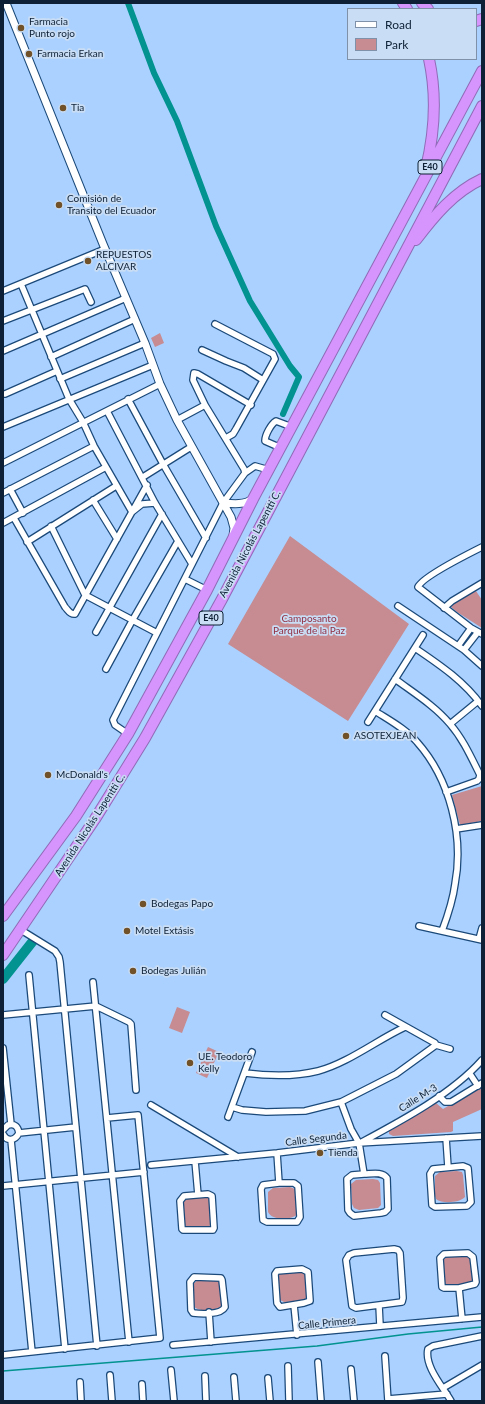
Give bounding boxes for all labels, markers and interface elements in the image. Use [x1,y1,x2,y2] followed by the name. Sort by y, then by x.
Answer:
[347,8,477,60] legend
[29,16,75,40] place label: Farmacia Punto rojo
[385,17,412,32] text: Road
[16,23,26,33] marker: Farmacia Punto rojo
[385,37,408,52] text: Park
[37,48,103,60] place label: Farmacia Erkan
[24,49,34,59] marker: Farmacia Erkan
[71,102,84,114] place label: Tia
[58,103,68,113] marker: Tia
[418,160,442,174] road number: E40
[67,193,156,216] place label: Comisión de Transito del Ecuador
[54,200,64,210] marker: Comisión de Transito del Ecuador
[96,249,152,272] place label: REPUESTOS ALCIVAR
[83,256,93,266] marker: REPUESTOS ALCIVAR
[217,488,283,600] street label: Avenida Nicolás Lapentti C.
[199,611,223,625] road number: E40
[273,613,345,636] park label: Camposanto Parque de la Paz
[354,730,416,742] place label: ASOTEXJEAN
[341,731,351,741] marker: ASOTEXJEAN
[56,769,108,781] place label: McDonald's
[43,770,53,780] marker: McDonald's
[52,772,128,878] street label: Avenida Nicolás Lapentti C.
[151,898,213,910] place label: Bodegas Papo
[138,899,148,909] marker: Bodegas Papo
[135,925,194,937] place label: Motel Extásis
[122,926,132,936] marker: Motel Extásis
[141,965,206,977] place label: Bodegas Julián
[128,966,138,976] marker: Bodegas Julián
[198,1051,252,1074] place label: UE. Teodoro Kelly
[185,1058,195,1068] marker: UE. Teodoro Kelly
[397,1082,439,1114] street label: Calle M-3
[285,1129,347,1149] street label: Calle Segunda
[328,1147,358,1159] place label: Tienda
[315,1148,325,1158] marker: Tienda
[297,1314,357,1332] street label: Calle Primera

